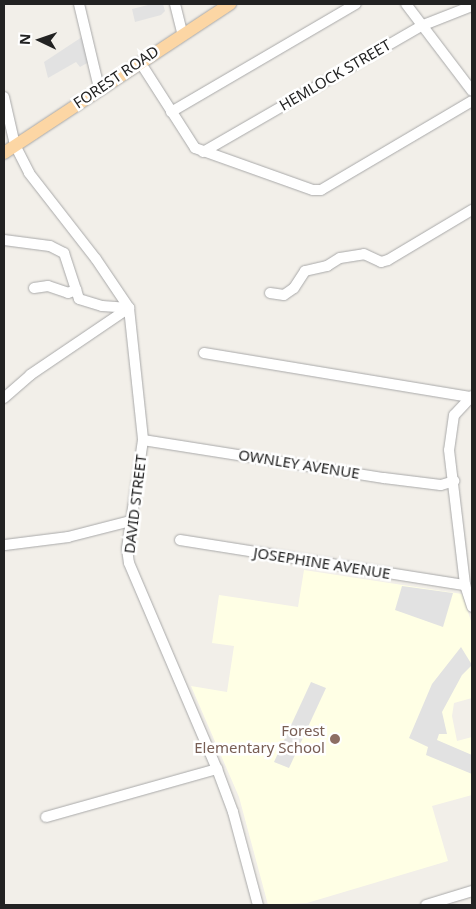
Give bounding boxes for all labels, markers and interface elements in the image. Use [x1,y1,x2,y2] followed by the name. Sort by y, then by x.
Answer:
[15,15,65,65] north arrow
[15,33,34,45] text: N
[276,36,394,114] street label: HEMLOCK STREET
[70,42,162,112] street label: FOREST ROAD
[237,446,361,482] street label: OWNLEY AVENUE
[120,454,150,554] street label: DAVID STREET
[252,543,392,583] street label: JOSEPHINE AVENUE
[194,721,325,756] place label: Forest Elementary School
[329,733,341,745] marker: Forest Elementary School

